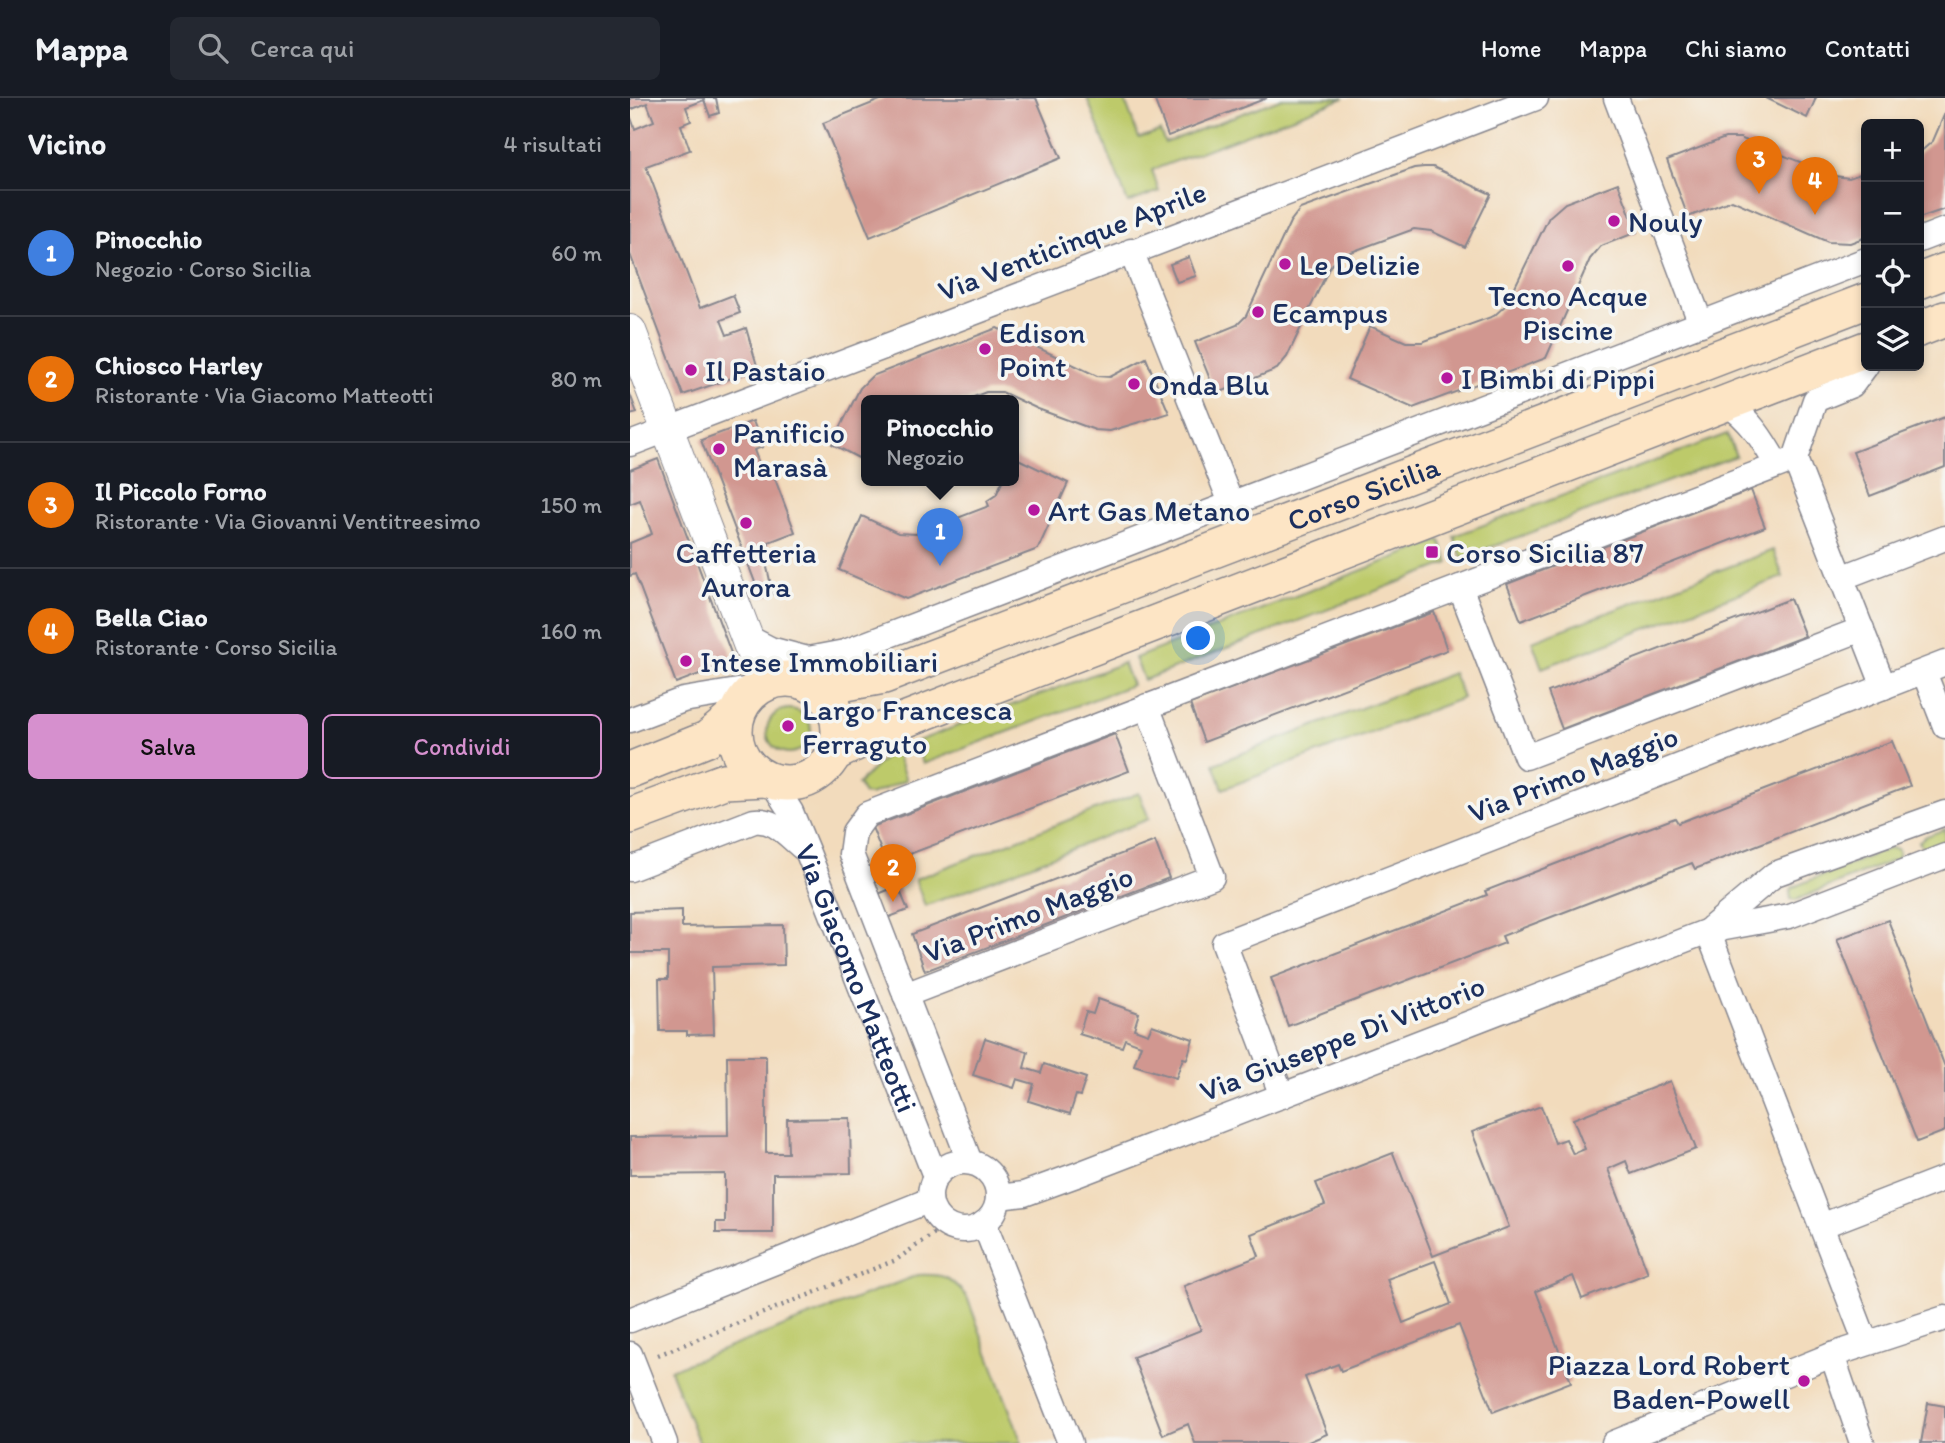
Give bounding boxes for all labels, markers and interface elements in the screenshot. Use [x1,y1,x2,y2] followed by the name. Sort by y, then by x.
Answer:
[170,17,660,80] search box
[35,29,128,68] text: Mappa
[194,29,232,67] icon: search
[250,32,354,64] text: Cerca qui
[1481,34,1541,63] text: Home
[1579,34,1647,63] text: Mappa
[1685,34,1787,63] text: Chi siamo
[1825,34,1910,63] text: Contatti
[1861,119,1924,371] map controls
[1861,119,1924,182] button: +
[28,125,106,162] text: Vicino
[504,130,602,158] text: 4 risultati
[1736,136,1782,194] pin: 3
[1792,157,1838,215] pin: 4
[933,173,1211,309] street label: Via Venticinque Aprile
[1861,182,1924,245] button: −
[1628,203,1703,240] place label: Nouly
[1606,213,1622,229] marker: Nouly
[95,223,202,255] text: Pinocchio
[46,239,56,267] text: 1
[551,239,602,267] text: 60 m
[1861,245,1924,308] button: locate
[1299,246,1420,283] place label: Le Delizie
[95,255,312,283] text: Negozio · Corso Sicilia
[1277,256,1293,272] marker: Le Delizie
[1560,258,1576,274] marker: Tecno Acque Piscine
[1488,277,1648,348] place label: Tecno Acque Piscine
[1272,294,1388,331] place label: Ecampus
[1250,304,1266,320] marker: Ecampus
[1861,308,1924,371] button: layers
[999,314,1085,385] place label: Edison Point
[977,341,993,357] marker: Edison Point
[95,349,262,381] text: Chiosco Harley
[705,352,826,389] place label: Il Pastaio
[1461,360,1655,397] place label: I Bimbi di Pippi
[683,362,699,378] marker: Il Pastaio
[45,365,57,393] text: 2
[551,365,602,393] text: 80 m
[1148,366,1269,403] place label: Onda Blu
[1439,370,1455,386] marker: I Bimbi di Pippi
[1126,376,1142,392] marker: Onda Blu
[95,381,434,409] text: Ristorante · Via Giacomo Matteotti
[861,395,1019,486] popup
[886,411,994,443] text: Pinocchio
[733,414,845,485] place label: Panificio Marasà
[711,441,727,457] marker: Panificio Marasà
[886,443,964,471] text: Negozio
[1282,447,1445,539] street label: Corso Sicilia
[95,475,267,507] text: Il Piccolo Forno
[45,491,57,519] text: 3
[541,491,602,519] text: 150 m
[1048,492,1250,529] place label: Art Gas Metano
[1026,502,1042,518] marker: Art Gas Metano
[95,507,481,535] text: Ristorante · Via Giovanni Ventitreesimo
[917,508,963,566] pin: 1
[738,515,754,531] marker: Caffetteria Aurora
[675,534,817,605] place label: Caffetteria Aurora
[1446,534,1644,571] place label: Corso Sicilia 87
[1424,544,1440,560] marker: Corso Sicilia 87
[95,601,208,633] text: Bella Ciao
[44,617,58,645] text: 4
[540,617,602,645] text: 160 m
[1181,621,1215,655] your location
[95,633,337,661] text: Ristorante · Corso Sicilia
[700,643,938,680] place label: Intese Immobiliari
[678,653,694,669] marker: Intese Immobiliari
[802,691,1012,762] place label: Largo Francesca Ferraguto
[28,714,308,779] button: Salva
[322,714,602,779] button: Condividi
[1463,717,1683,831] street label: Via Primo Maggio
[780,718,796,734] marker: Largo Francesca Ferraguto
[788,838,927,1117] street label: Via Giacomo Matteotti
[870,844,916,902] pin: 2
[918,857,1138,971] street label: Via Primo Maggio
[1194,967,1490,1109] street label: Via Giuseppe Di Vittorio
[1548,1346,1791,1417] place label: Piazza Lord Robert Baden-Powell
[1796,1373,1812,1389] marker: Piazza Lord Robert Baden-Powell

